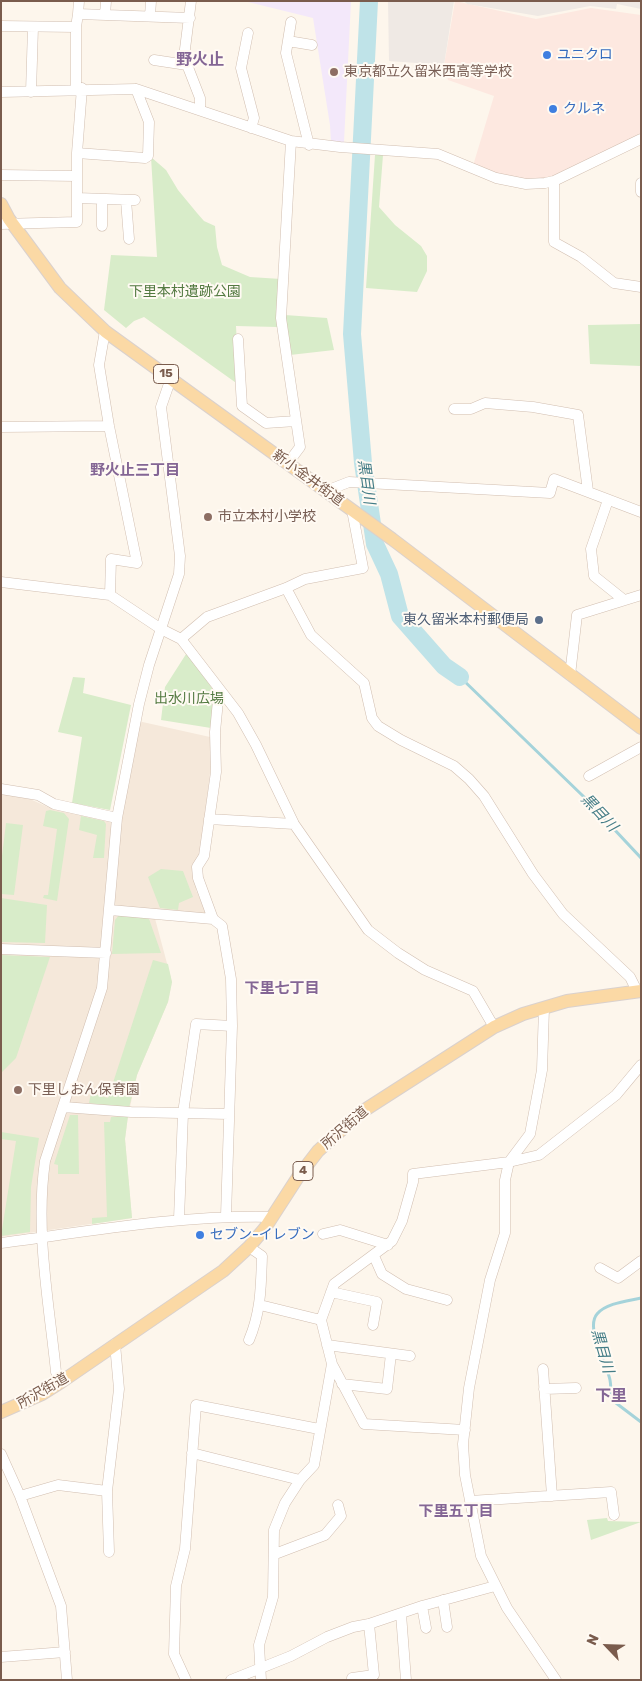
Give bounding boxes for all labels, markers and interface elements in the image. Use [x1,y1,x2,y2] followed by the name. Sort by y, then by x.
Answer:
[557,47,613,63] place label: ユニクロ
[541,49,553,61] marker: ユニクロ
[176,50,224,70] district label: 野火止
[344,64,512,80] place label: 東京都立久留米西高等学校
[328,66,340,78] marker: 東京都立久留米西高等学校
[563,101,605,117] place label: クルネ
[547,103,559,115] marker: クルネ
[129,284,241,300] park label: 下里本村遺跡公園
[154,364,178,384] road number: 15
[269,447,347,509] street label: 新小金井街道
[354,458,378,506] water label: 黒目川
[90,462,180,480] district label: 野火止三丁目
[218,509,316,525] place label: 市立本村小学校
[202,511,214,523] marker: 市立本村小学校
[403,612,529,628] place label: 東久留米本村郵便局
[533,614,545,626] marker: 東久留米本村郵便局
[154,691,224,707] park label: 出水川広場
[577,790,621,836] water label: 黒目川
[245,980,319,998] district label: 下里七丁目
[28,1082,140,1098] place label: 下里しおん保育園
[12,1084,24,1096] marker: 下里しおん保育園
[318,1103,372,1153] street label: 所沢街道
[293,1162,313,1180] road number: 4
[210,1227,315,1243] place label: セブン-イレブン
[194,1229,206,1241] marker: セブン-イレブン
[587,1327,617,1375] water label: 黒目川
[15,1370,71,1412] street label: 所沢街道
[595,1386,627,1406] district label: 下里
[419,1503,493,1521] district label: 下里五丁目
[582,1621,632,1671] north arrow
[583,1632,603,1648] text: N

